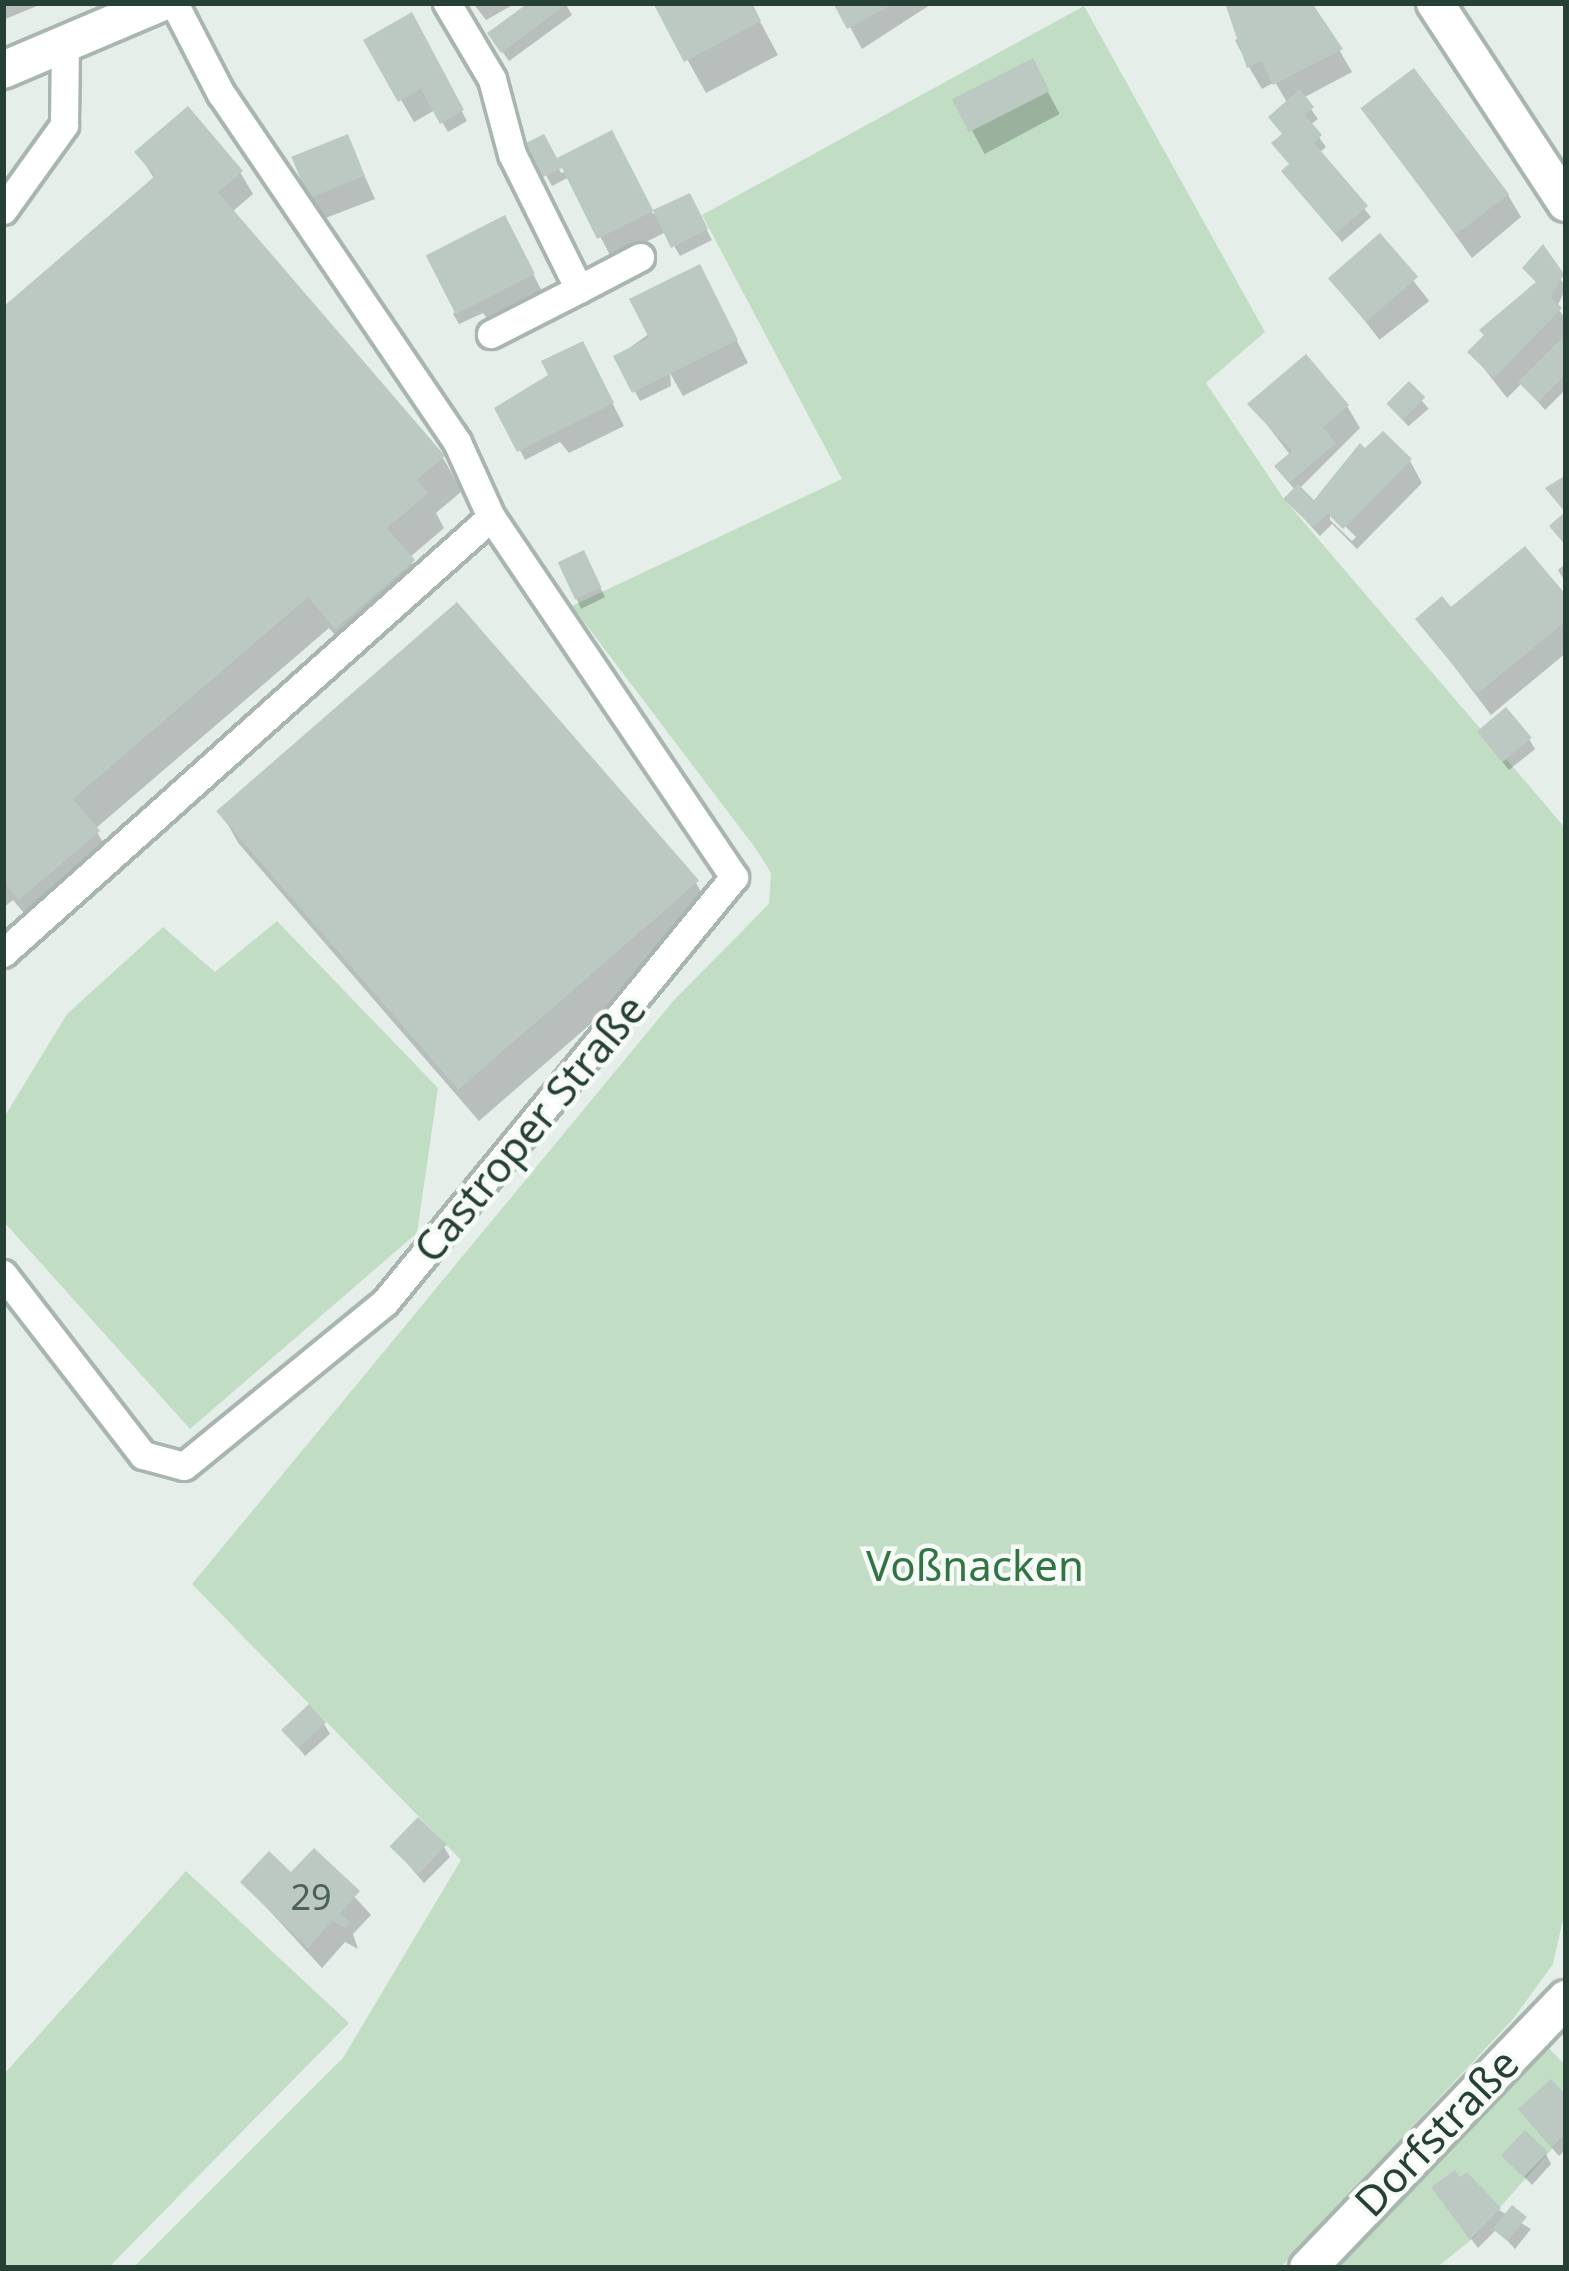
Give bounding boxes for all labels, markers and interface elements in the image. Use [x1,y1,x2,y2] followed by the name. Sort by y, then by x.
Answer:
[402,984,656,1272] street label: Castroper Straße
[866,1540,1084,1590] park label: Voßnacken
[290,1875,332,1919] house number: 29
[1344,2038,1528,2226] street label: Dorfstraße

